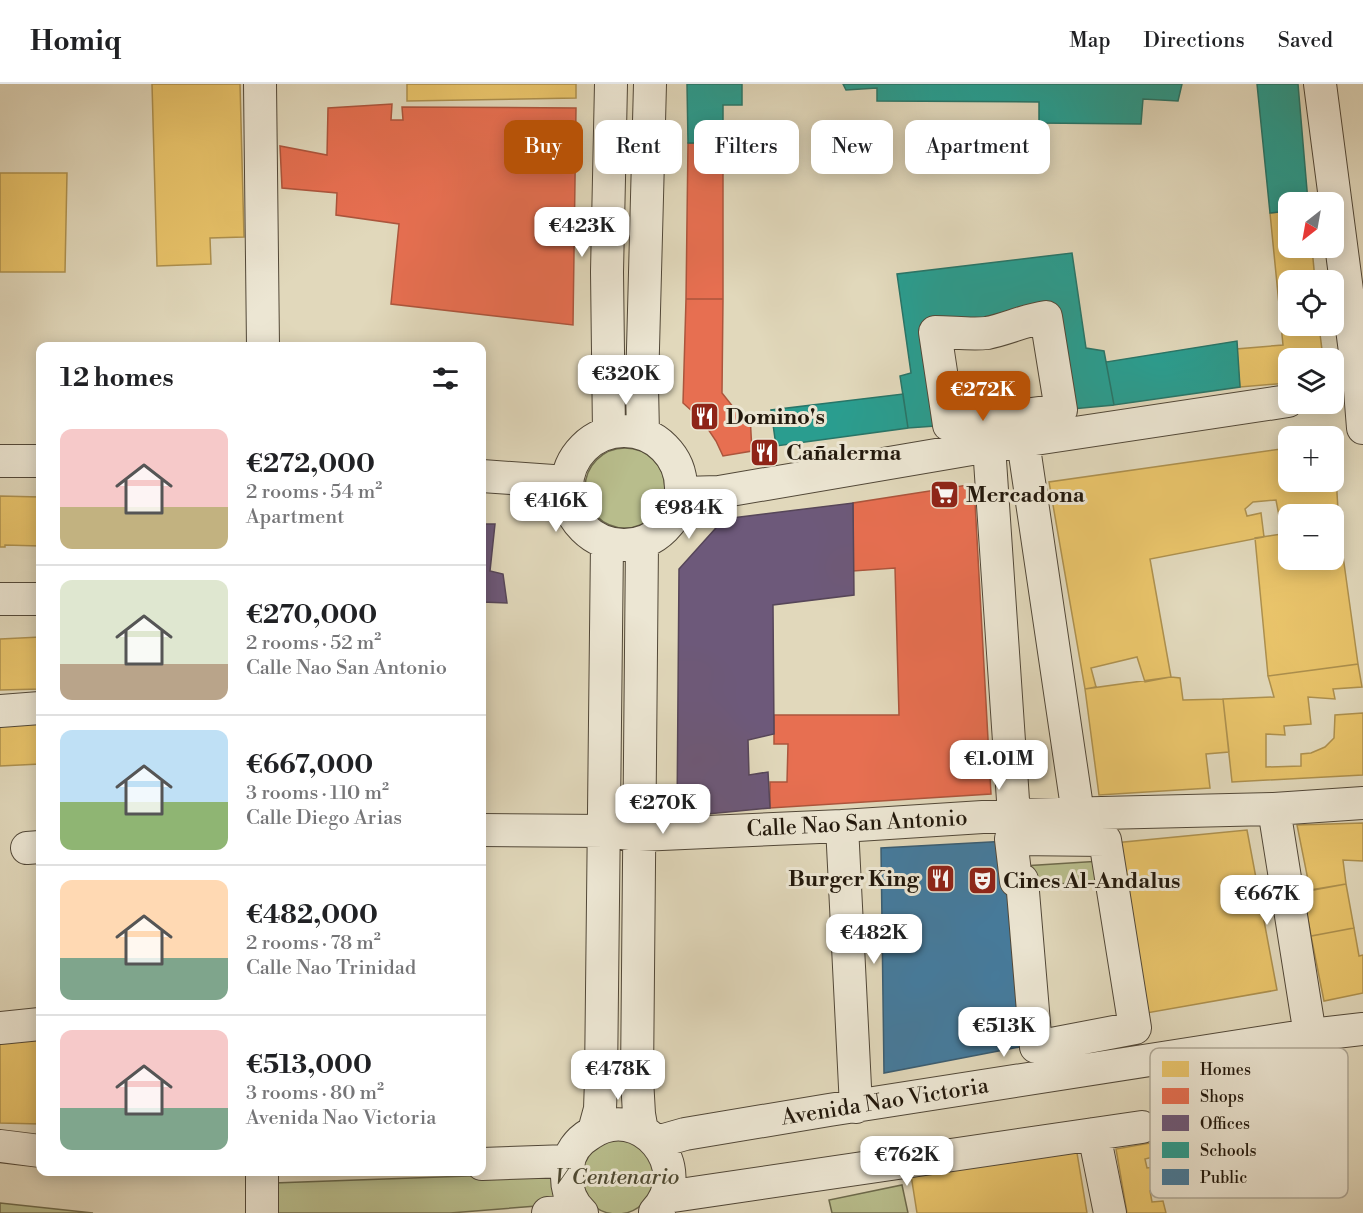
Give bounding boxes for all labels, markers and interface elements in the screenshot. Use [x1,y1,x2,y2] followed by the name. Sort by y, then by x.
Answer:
[30,24,121,59] text: Homiq
[1069,28,1111,54] text: Map
[1144,28,1245,54] text: Directions
[1278,28,1333,54] text: Saved
[504,120,583,174] chip: Buy
[595,120,682,174] chip: Rent
[694,120,799,174] chip: Filters
[811,120,893,174] chip: New
[905,120,1050,174] chip: Apartment
[1278,192,1344,258] north arrow
[1278,192,1344,570] map controls
[540,207,624,258] pin: €423K
[548,214,616,239] text: €423K
[1278,270,1344,336] button: locate
[1278,348,1344,414] button: layers
[584,355,668,406] pin: €320K
[60,362,174,394] text: 12 homes
[429,362,462,395] icon: filters
[592,362,660,387] text: €320K
[941,371,1025,422] pin: €272K
[950,378,1016,403] text: €272K
[689,401,721,433] restaurant icon: Domino's
[726,404,825,431] place label: Domino's
[1278,426,1344,492] button: +
[749,437,781,469] restaurant icon: Cañalerma
[786,440,903,467] place label: Cañalerma
[246,448,375,480] text: €272,000
[108,453,180,525] icon: home
[929,479,961,511] supermarket icon: Mercadona
[246,480,382,505] text: 2 rooms · 54 m²
[514,482,598,533] pin: €416K
[966,482,1086,509] place label: Mercadona
[524,489,588,514] text: €416K
[647,489,731,540] pin: €984K
[655,496,723,521] text: €984K
[1278,504,1344,570] button: −
[246,505,344,530] text: Apartment
[246,599,377,631] text: €270,000
[108,604,180,676] icon: home
[246,631,381,656] text: 2 rooms · 52 m²
[246,656,447,681] text: Calle Nao San Antonio
[950,740,1048,791] pin: €1.01M
[964,747,1034,772] text: €1.01M
[246,749,373,781] text: €667,000
[108,754,180,826] icon: home
[246,781,389,806] text: 3 rooms · 110 m²
[621,784,705,835] pin: €270K
[629,791,697,816] text: €270K
[746,805,968,843] street label: Calle Nao San Antonio
[246,806,402,831] text: Calle Diego Arias
[924,863,956,895] restaurant icon: Burger King
[966,865,998,897] theatre icon: Cines Al-Andalus
[788,866,920,893] place label: Burger King
[1003,868,1180,895] place label: Cines Al-Andalus
[1225,875,1309,926] pin: €667K
[1234,882,1300,907] text: €667K
[246,899,378,931] text: €482,000
[108,904,180,976] icon: home
[832,914,916,965] pin: €482K
[840,921,908,946] text: €482K
[246,931,381,956] text: 2 rooms · 78 m²
[246,956,416,981] text: Calle Nao Trinidad
[962,1007,1046,1058] pin: €513K
[972,1014,1036,1039] text: €513K
[1150,1048,1348,1198] legend
[246,1049,372,1081] text: €513,000
[576,1050,660,1101] pin: €478K
[108,1054,180,1126] icon: home
[585,1057,651,1082] text: €478K
[1200,1060,1251,1080] text: Homes
[778,1072,991,1132] street label: Avenida Nao Victoria
[246,1081,384,1106] text: 3 rooms · 80 m²
[1200,1087,1244,1107] text: Shops
[246,1106,436,1131] text: Avenida Nao Victoria
[1200,1114,1250,1134] text: Offices
[865,1136,949,1187] pin: €762K
[1200,1141,1256,1161] text: Schools
[874,1143,940,1168] text: €762K
[555,1164,679,1191] park label: V Centenario
[1200,1168,1247,1188] text: Public

